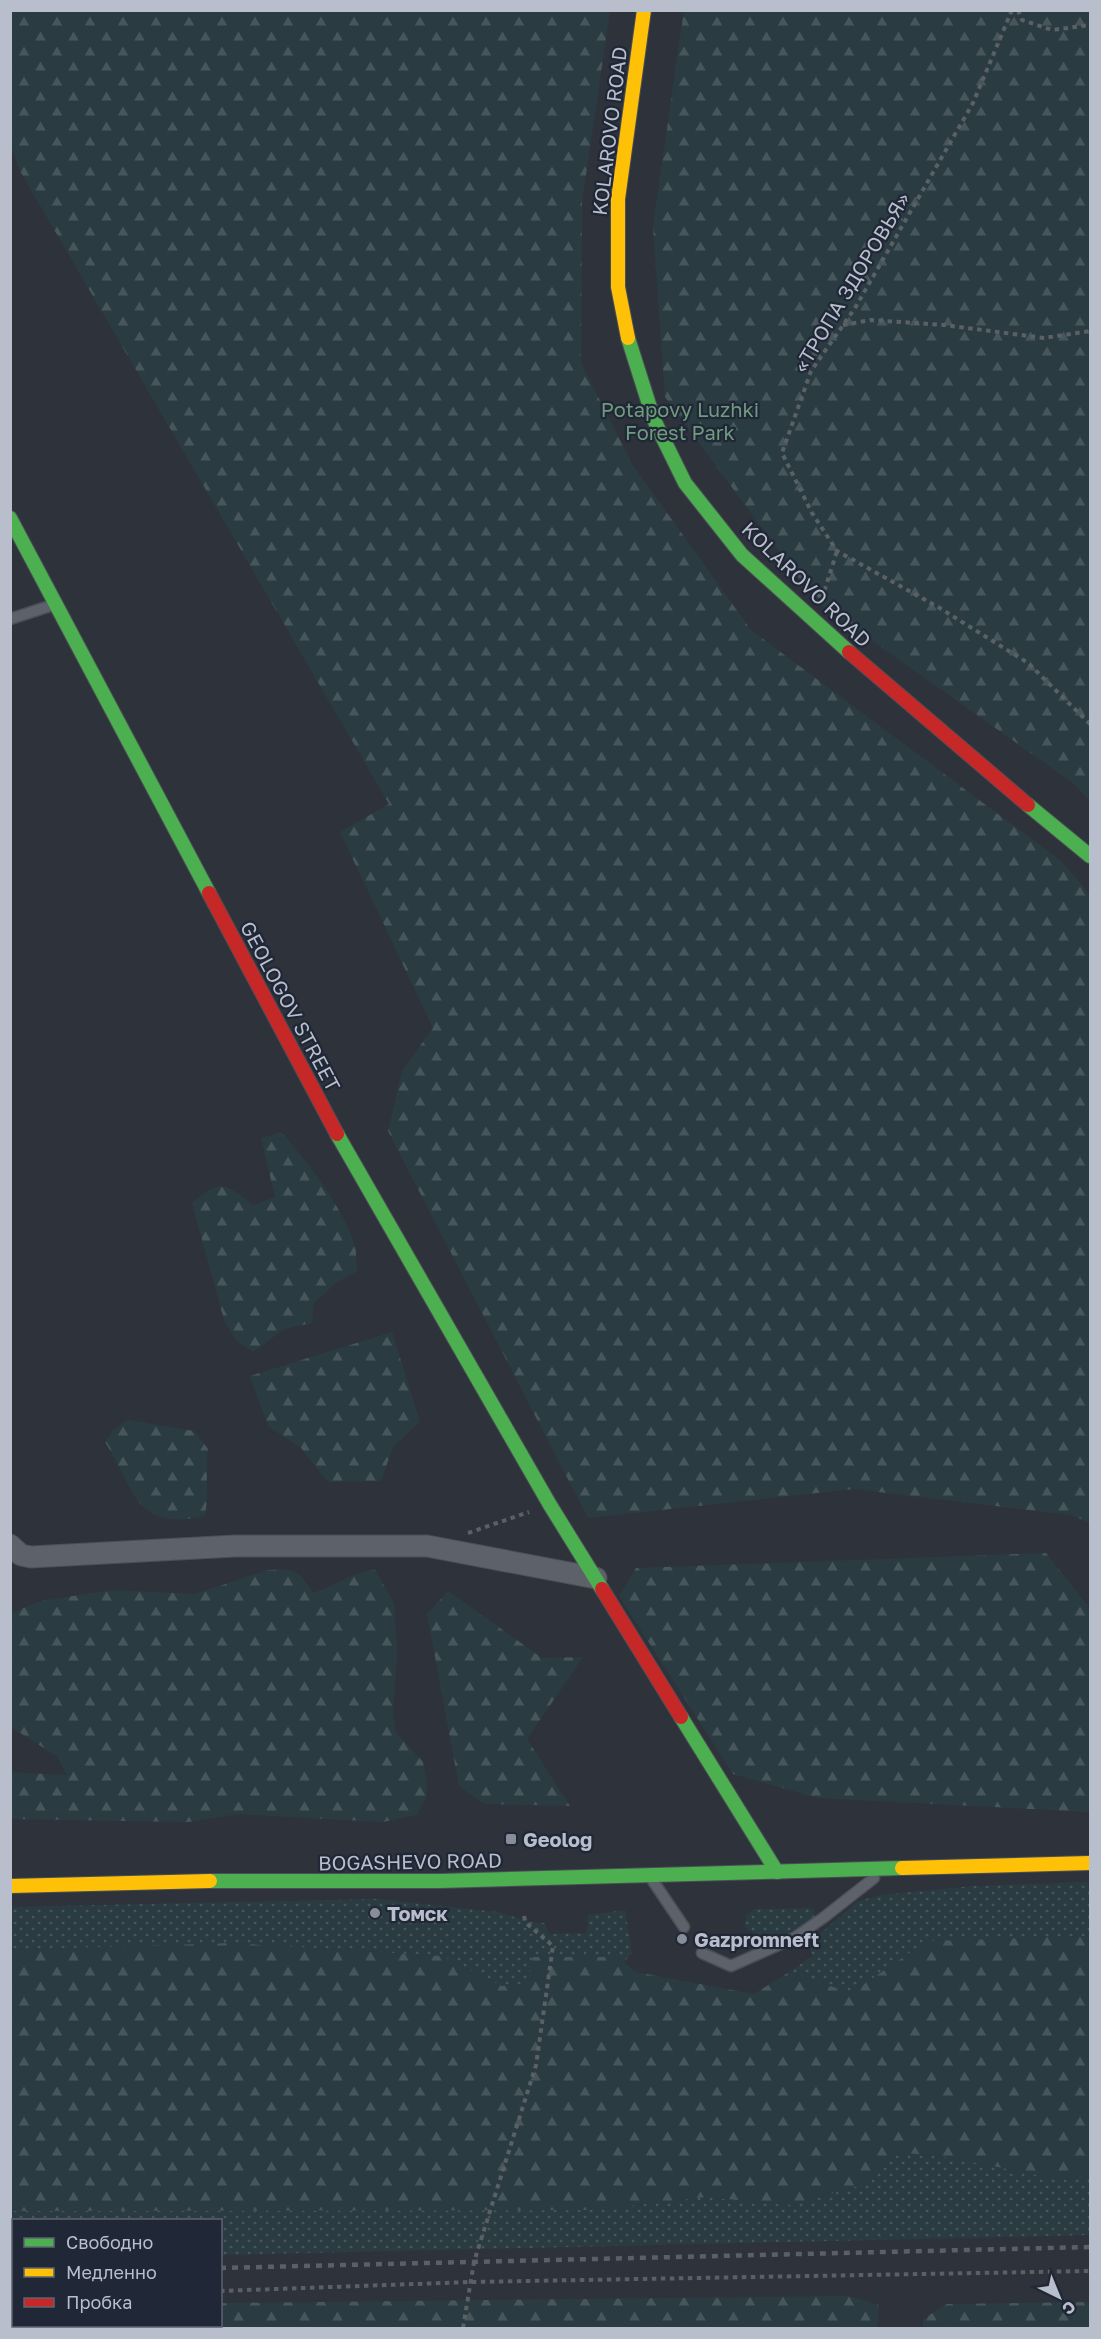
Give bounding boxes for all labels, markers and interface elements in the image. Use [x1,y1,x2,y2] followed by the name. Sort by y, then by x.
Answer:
[587,45,631,217] street label: KOLAROVO ROAD
[788,188,914,376] street label: «ТРОПА ЗДОРОВЬЯ»
[601,397,759,444] park label: Potapovy Luzhki Forest Park
[738,516,876,652] street label: KOLAROVO ROAD
[236,917,346,1095] street label: GEOLOGOV STREET
[523,1827,592,1851] place label: Geolog
[504,1832,518,1846] marker: Geolog
[318,1847,502,1875] street label: BOGASHEVO ROAD
[387,1901,448,1925] place label: Томск
[368,1906,382,1920] marker: Томск
[694,1927,819,1951] place label: Gazpromneft
[675,1932,689,1946] marker: Gazpromneft
[12,2219,222,2327] legend
[66,2231,153,2253] text: Свободно
[66,2261,157,2283] text: Медленно
[1029,2267,1089,2327] north arrow
[66,2291,132,2313] text: Пробка
[1058,2297,1080,2319] text: С

